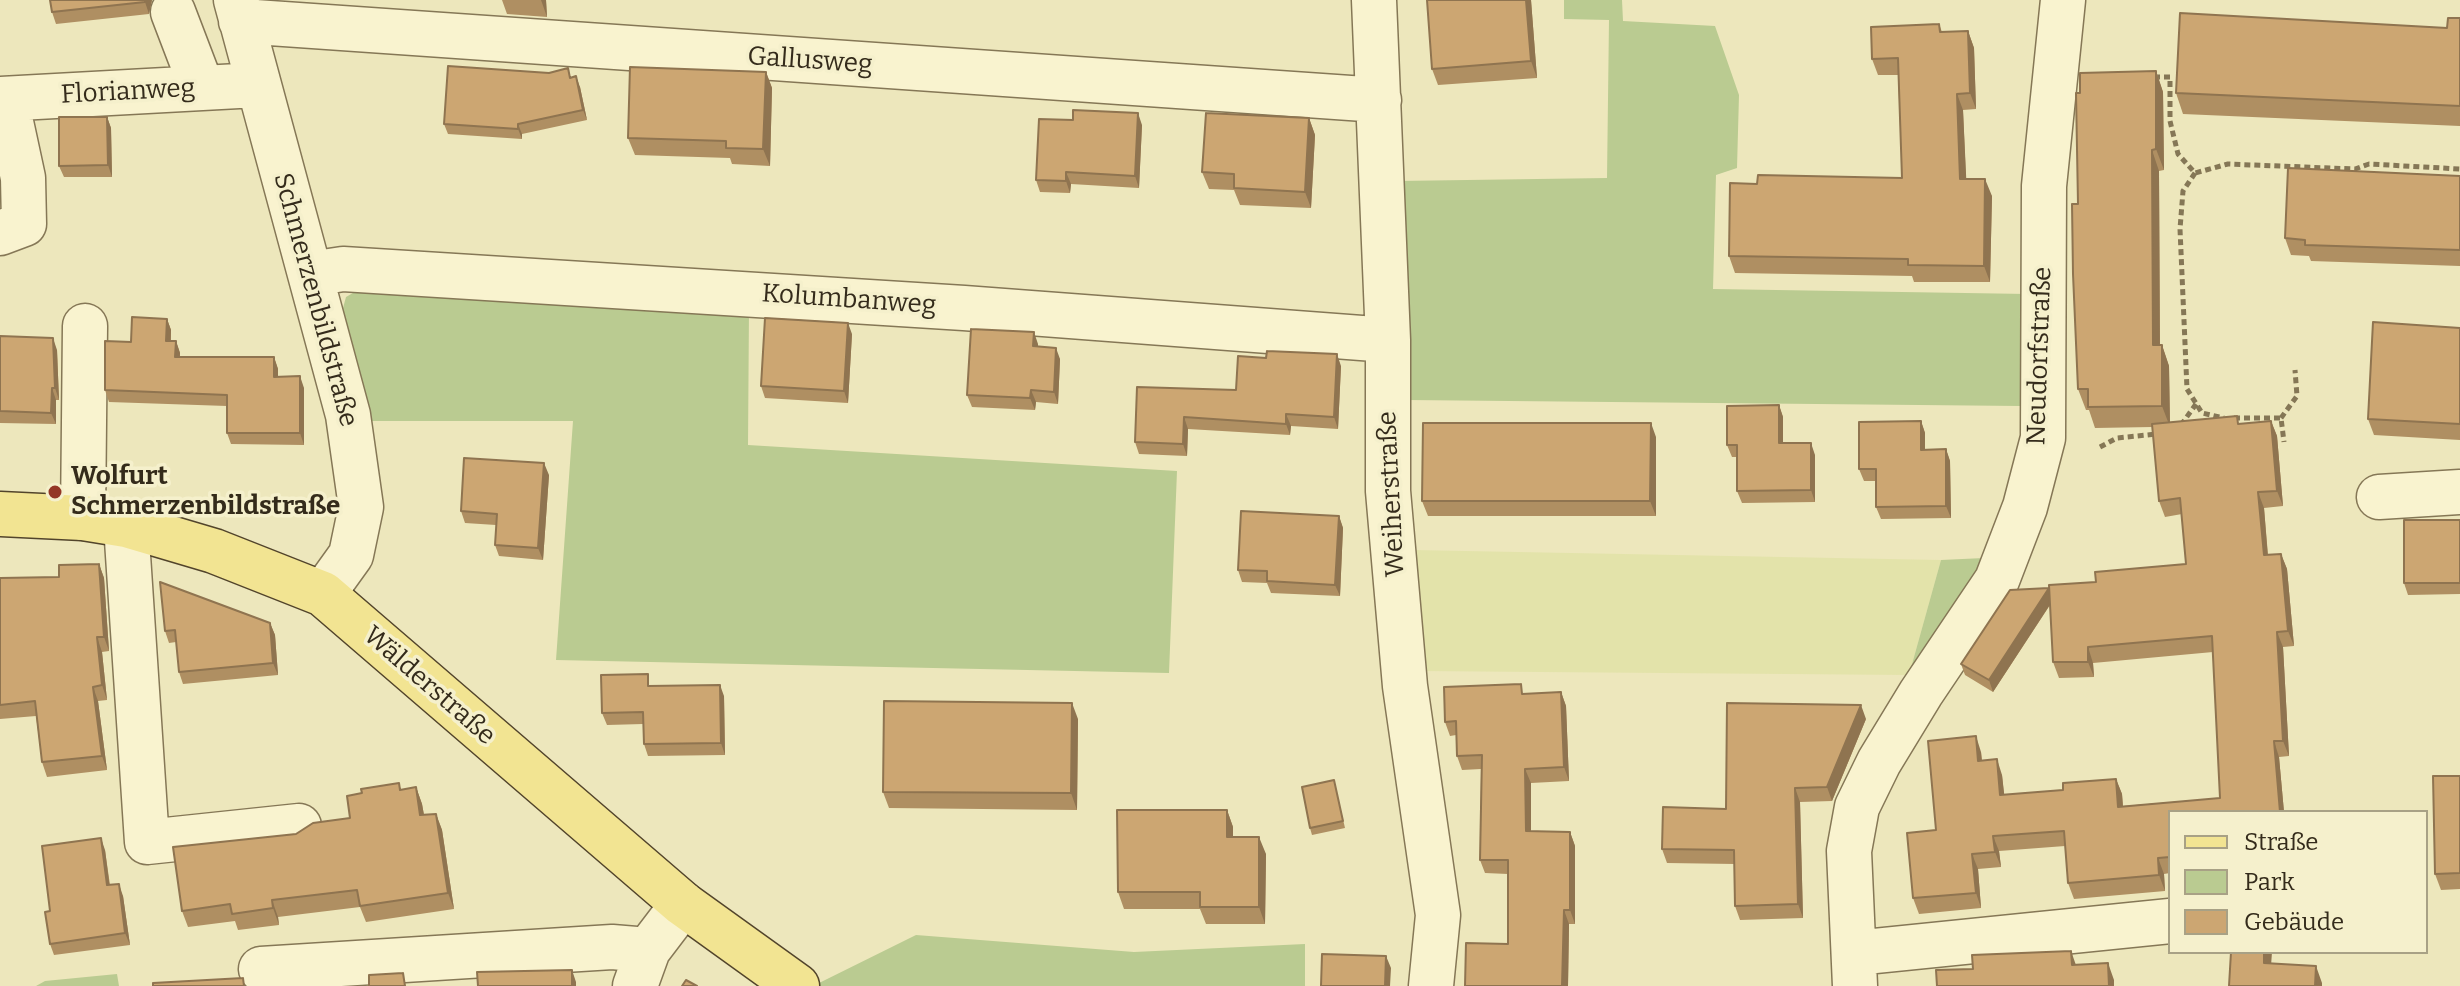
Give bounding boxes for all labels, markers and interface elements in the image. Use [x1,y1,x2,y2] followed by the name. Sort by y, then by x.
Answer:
[746,41,874,81] street label: Gallusweg
[60,73,196,111] street label: Florianweg
[266,170,364,430] street label: Schmerzenbildstraße
[2021,266,2059,446] street label: Neudorfstraße
[761,278,937,322] street label: Kolumbanweg
[1372,410,1412,578] street label: Weiherstraße
[71,461,340,522] place label: Wolfurt Schmerzenbildstraße
[46,483,64,501] marker: Wolfurt Schmerzenbildstraße
[357,620,501,752] street label: Wälderstraße
[2168,810,2428,954] legend
[2244,828,2318,856] text: Straße
[2244,868,2295,896] text: Park
[2244,908,2344,936] text: Gebäude

